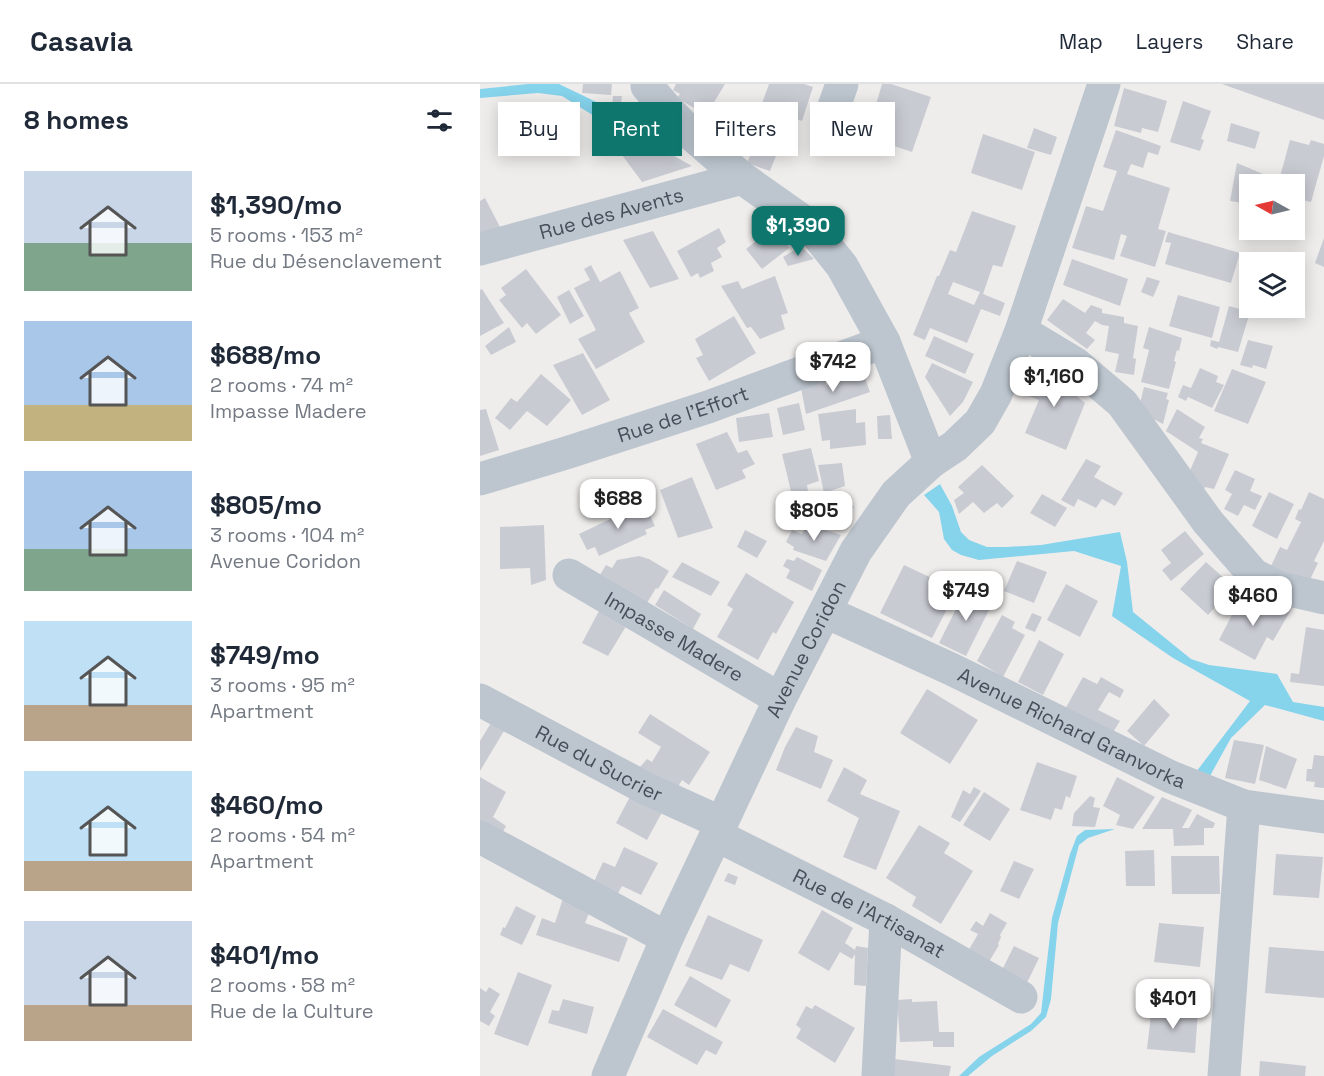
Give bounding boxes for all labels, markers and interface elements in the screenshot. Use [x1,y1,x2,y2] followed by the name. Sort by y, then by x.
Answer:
[30,23,133,59] text: Casavia
[1059,28,1103,55] text: Map
[1136,28,1203,55] text: Layers
[1236,28,1294,55] text: Share
[498,102,580,156] chip: Buy
[592,102,682,156] chip: Rent
[694,102,798,156] chip: Filters
[810,102,895,156] chip: New
[24,103,129,137] text: 8 homes
[423,104,456,137] icon: filters
[1239,174,1305,240] north arrow
[1239,174,1305,318] map controls
[536,181,686,245] street label: Rue des Avents
[210,188,342,222] text: $1,390/mo
[72,195,144,267] icon: home
[749,206,847,257] pin: $1,390
[766,212,830,238] text: $1,390
[210,222,363,248] text: 5 rooms · 153 m²
[210,248,442,274] text: Rue du Désenclavement
[1239,252,1305,318] button: layers
[210,338,321,372] text: $688/mo
[797,342,869,393] pin: $742
[72,345,144,417] icon: home
[810,348,856,374] text: $742
[1005,357,1103,408] pin: $1,160
[1024,363,1084,389] text: $1,160
[210,372,353,398] text: 2 rooms · 74 m²
[614,380,752,449] street label: Rue de l'Effort
[210,398,367,424] text: Impasse Madere
[582,479,654,530] pin: $688
[594,485,642,511] text: $688
[210,488,322,522] text: $805/mo
[778,491,850,542] pin: $805
[72,495,144,567] icon: home
[789,497,839,523] text: $805
[210,522,364,548] text: 3 rooms · 104 m²
[210,548,361,574] text: Avenue Coridon
[930,571,1002,622] pin: $749
[760,576,852,722] street label: Avenue Coridon
[1217,576,1289,627] pin: $460
[942,577,990,603] text: $749
[1228,582,1278,608] text: $460
[600,586,748,688] street label: Impasse Madere
[210,638,320,672] text: $749/mo
[72,645,144,717] icon: home
[954,661,1190,795] street label: Avenue Richard Granvorka
[210,672,355,698] text: 3 rooms · 95 m²
[210,698,314,724] text: Apartment
[531,719,667,807] street label: Rue du Sucrier
[210,788,323,822] text: $460/mo
[72,795,144,867] icon: home
[210,822,355,848] text: 2 rooms · 54 m²
[210,848,314,874] text: Apartment
[789,863,950,964] street label: Rue de l'Artisanat
[210,938,319,972] text: $401/mo
[72,945,144,1017] icon: home
[210,972,355,998] text: 2 rooms · 58 m²
[1137,979,1209,1030] pin: $401
[1150,985,1196,1011] text: $401
[210,998,374,1024] text: Rue de la Culture

